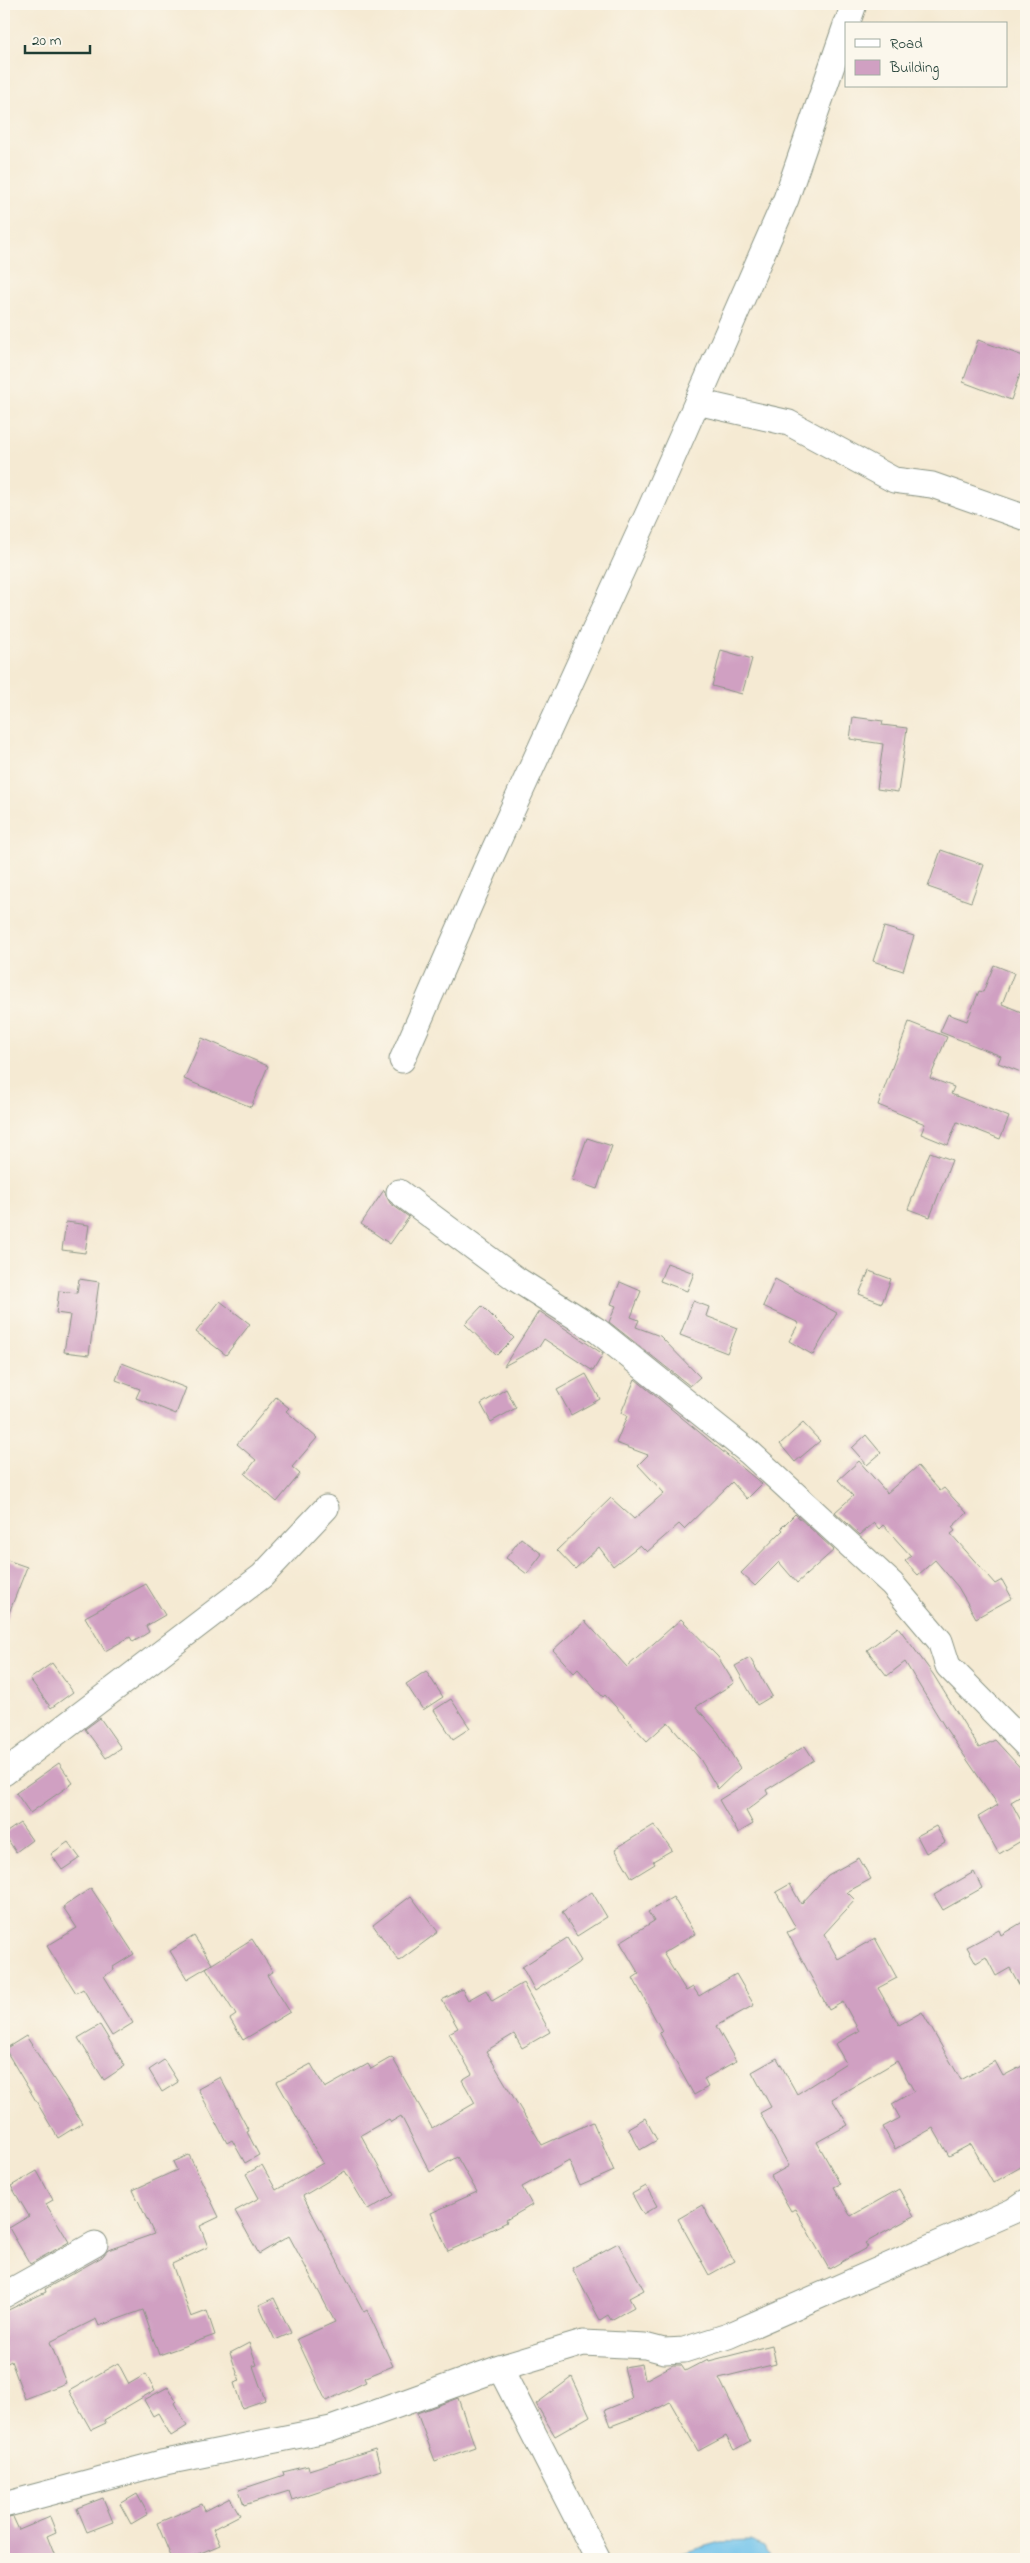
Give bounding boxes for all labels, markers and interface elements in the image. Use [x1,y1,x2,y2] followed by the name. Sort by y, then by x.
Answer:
[25,22,90,54] scale bar
[845,22,1008,88] legend
[32,30,62,52] text: 20 m
[890,33,923,55] text: Road
[889,57,939,80] text: Building

